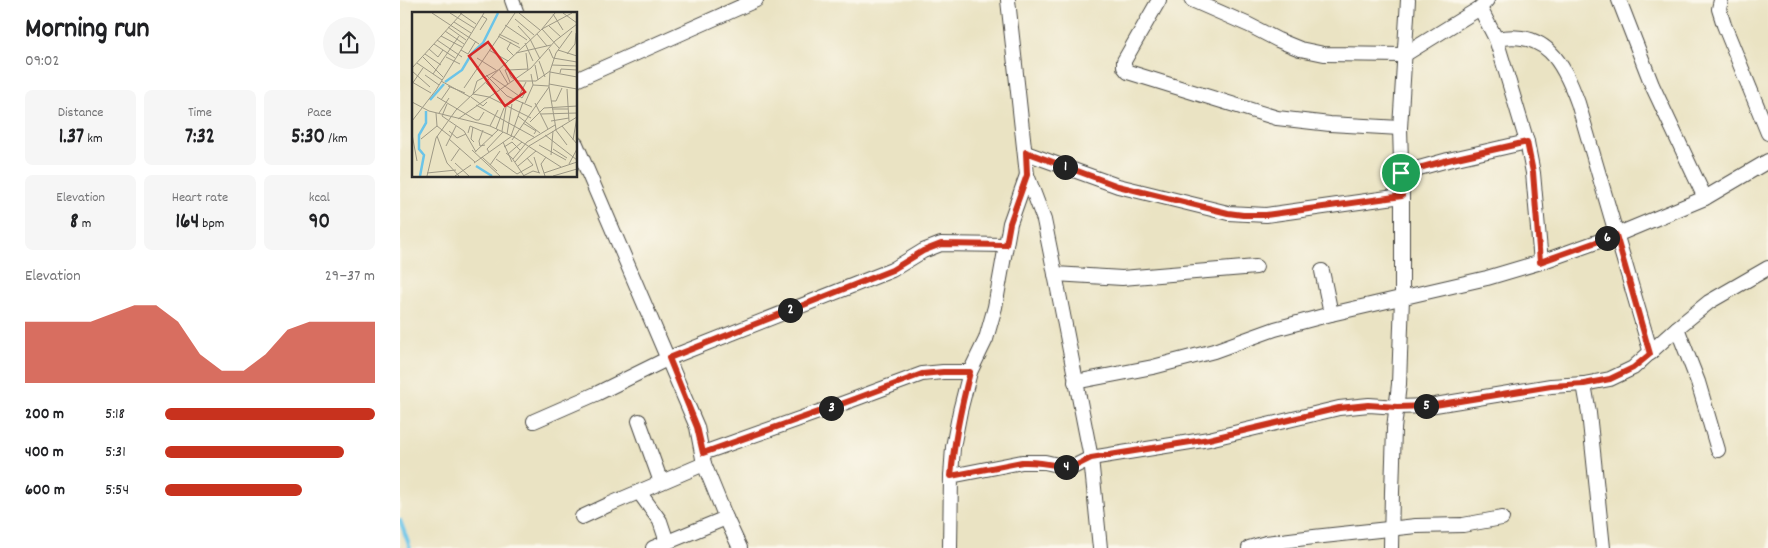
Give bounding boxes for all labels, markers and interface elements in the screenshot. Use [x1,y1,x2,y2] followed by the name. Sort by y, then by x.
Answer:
[25,11,149,51] text: Morning run
[412,12,578,178] inset map
[323,17,375,69] button: share
[25,50,59,73] text: 09:02
[58,103,104,123] text: Distance
[188,103,212,123] text: Time
[307,103,332,123] text: Pace
[59,123,84,153] text: 1.37
[185,123,215,153] text: 7:32
[291,123,325,153] text: 5:30
[84,129,103,149] text: km
[325,129,348,149] text: /km
[1380,152,1422,194] pin
[1052,154,1078,180] pin: 1
[1064,157,1067,177] text: 1
[1387,159,1415,187] icon: arrive
[56,188,105,208] text: Elevation
[172,188,228,208] text: Heart rate
[309,188,330,208] text: kcal
[70,208,78,238] text: 8
[176,208,199,238] text: 164
[309,208,330,238] text: 90
[78,214,91,234] text: m
[199,214,224,234] text: bpm
[1594,226,1620,250] pin: 6
[1604,228,1611,248] text: 6
[25,265,81,288] text: Elevation
[325,265,375,288] text: 29–37 m
[778,298,802,322] pin: 2
[787,300,794,320] text: 2
[1414,394,1438,418] pin: 5
[818,396,844,420] pin: 3
[1423,396,1430,416] text: 5
[828,398,835,418] text: 3
[25,403,64,426] text: 200 m
[105,403,125,426] text: 5:18
[25,441,64,464] text: 400 m
[105,441,126,464] text: 5:31
[1054,454,1078,480] pin: 4
[1064,457,1069,477] text: 4
[25,479,65,502] text: 600 m
[105,479,129,502] text: 5:54

